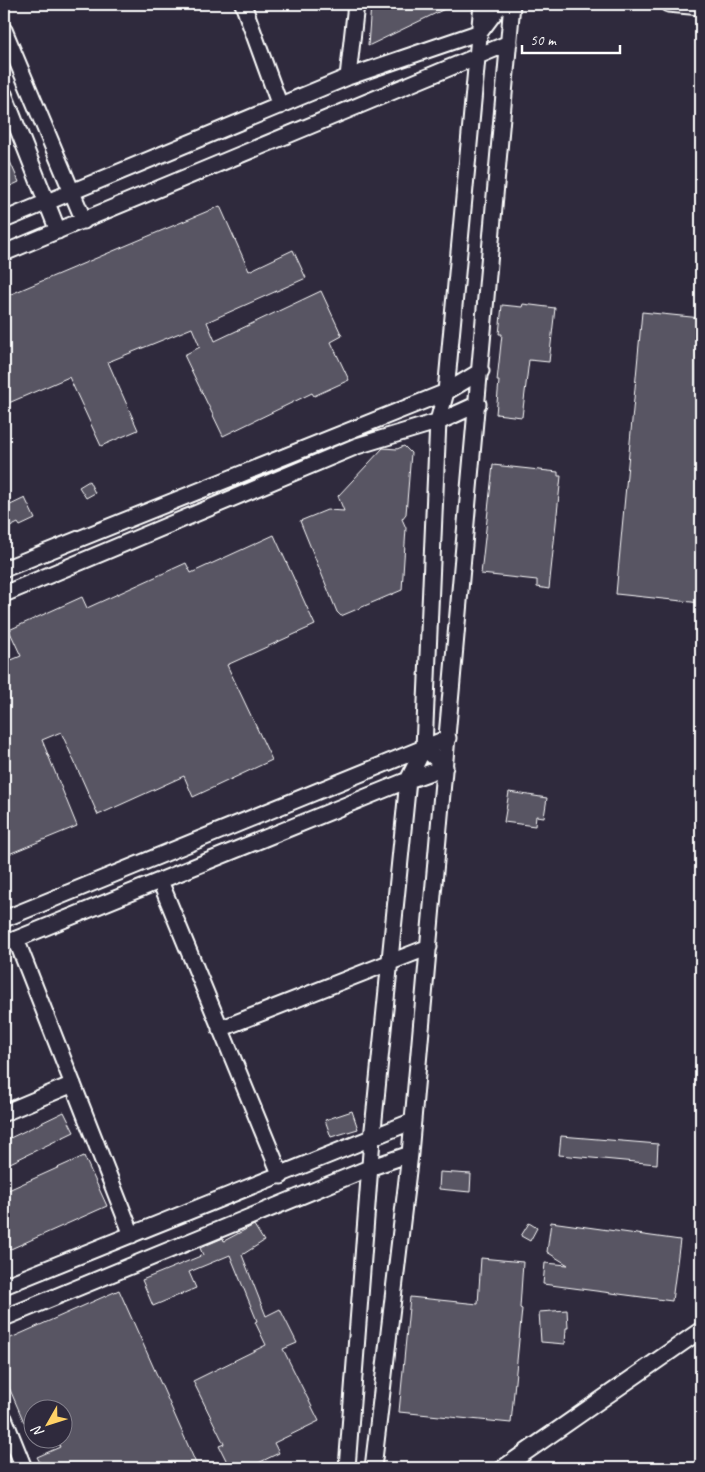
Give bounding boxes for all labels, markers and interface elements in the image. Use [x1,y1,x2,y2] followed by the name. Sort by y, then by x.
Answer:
[522,22,620,54] scale bar
[530,31,557,50] text: 50 m
[22,1400,72,1450] north arrow
[27,1421,48,1441] text: N

